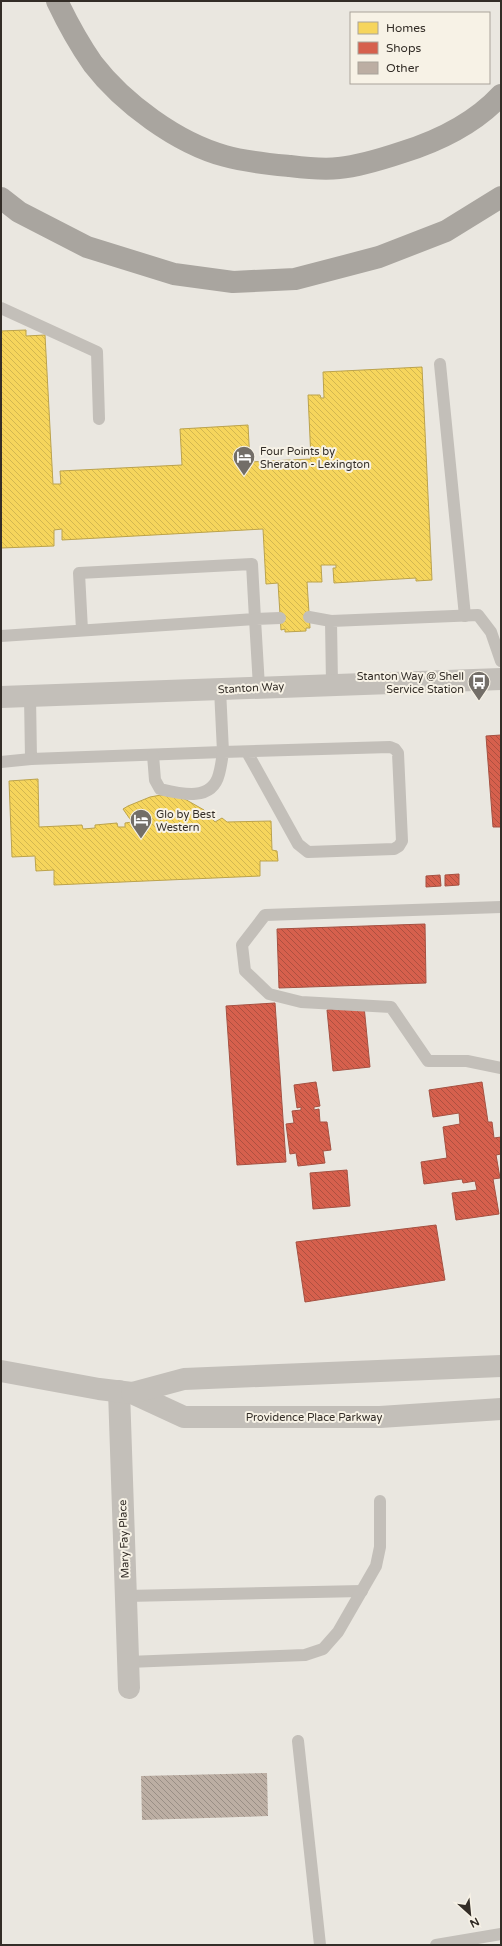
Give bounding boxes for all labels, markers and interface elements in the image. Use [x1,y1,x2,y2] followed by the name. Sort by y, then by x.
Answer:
[350,12,490,84] legend
[386,21,426,35] text: Homes
[386,41,421,55] text: Shops
[386,61,419,75] text: Other
[231,444,257,477] hotel icon: Four Points by Sheraton - Lexington
[260,445,370,471] place label: Four Points by Sheraton - Lexington
[466,669,492,702] bus stop icon: Stanton Way @ Shell Service Station
[357,670,464,696] place label: Stanton Way @ Shell Service Station
[217,680,285,696] street label: Stanton Way
[128,807,154,840] hotel icon: Glo by Best Western
[156,808,215,834] place label: Glo by Best Western
[246,1411,382,1424] street label: Providence Place Parkway
[116,1499,132,1579] street label: Mary Fay Place
[450,1894,490,1934] north arrow
[467,1915,481,1930] text: N

